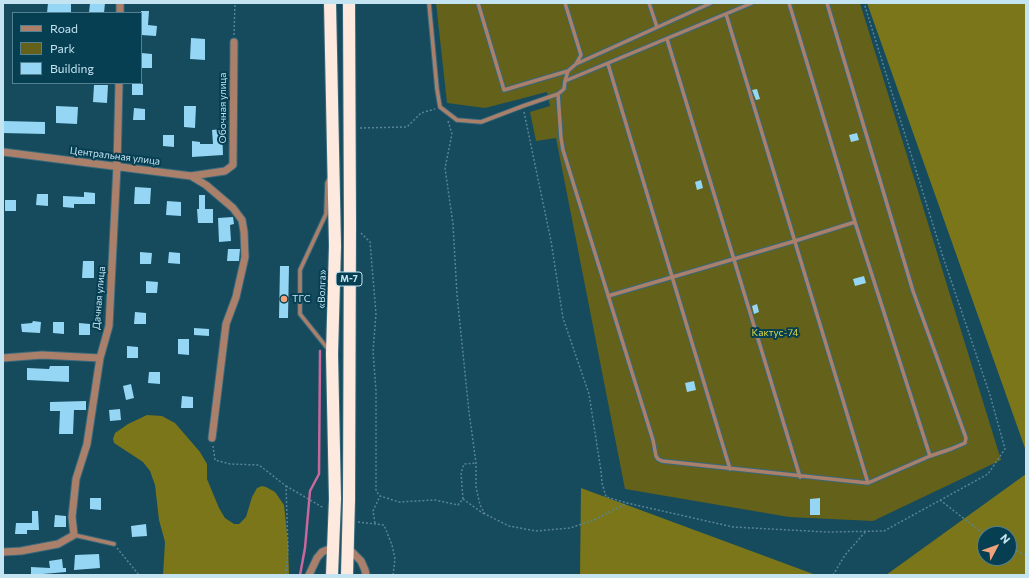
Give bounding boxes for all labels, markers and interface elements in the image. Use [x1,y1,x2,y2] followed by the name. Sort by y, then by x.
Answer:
[12,12,142,84] legend
[50,21,78,35] text: Road
[50,41,75,55] text: Park
[50,61,94,75] text: Building
[217,73,229,143] street label: Обочная улица
[69,145,161,167] street label: Центральная улица
[90,266,108,330] street label: Дачная улица
[315,269,329,309] street label: «Волга»
[336,272,362,286] road number: М-7
[292,293,311,305] place label: ТГС
[279,294,289,304] marker: ТГС
[752,327,798,339] park label: Кактус-74
[977,526,1017,566] north arrow
[998,531,1013,546] text: N

